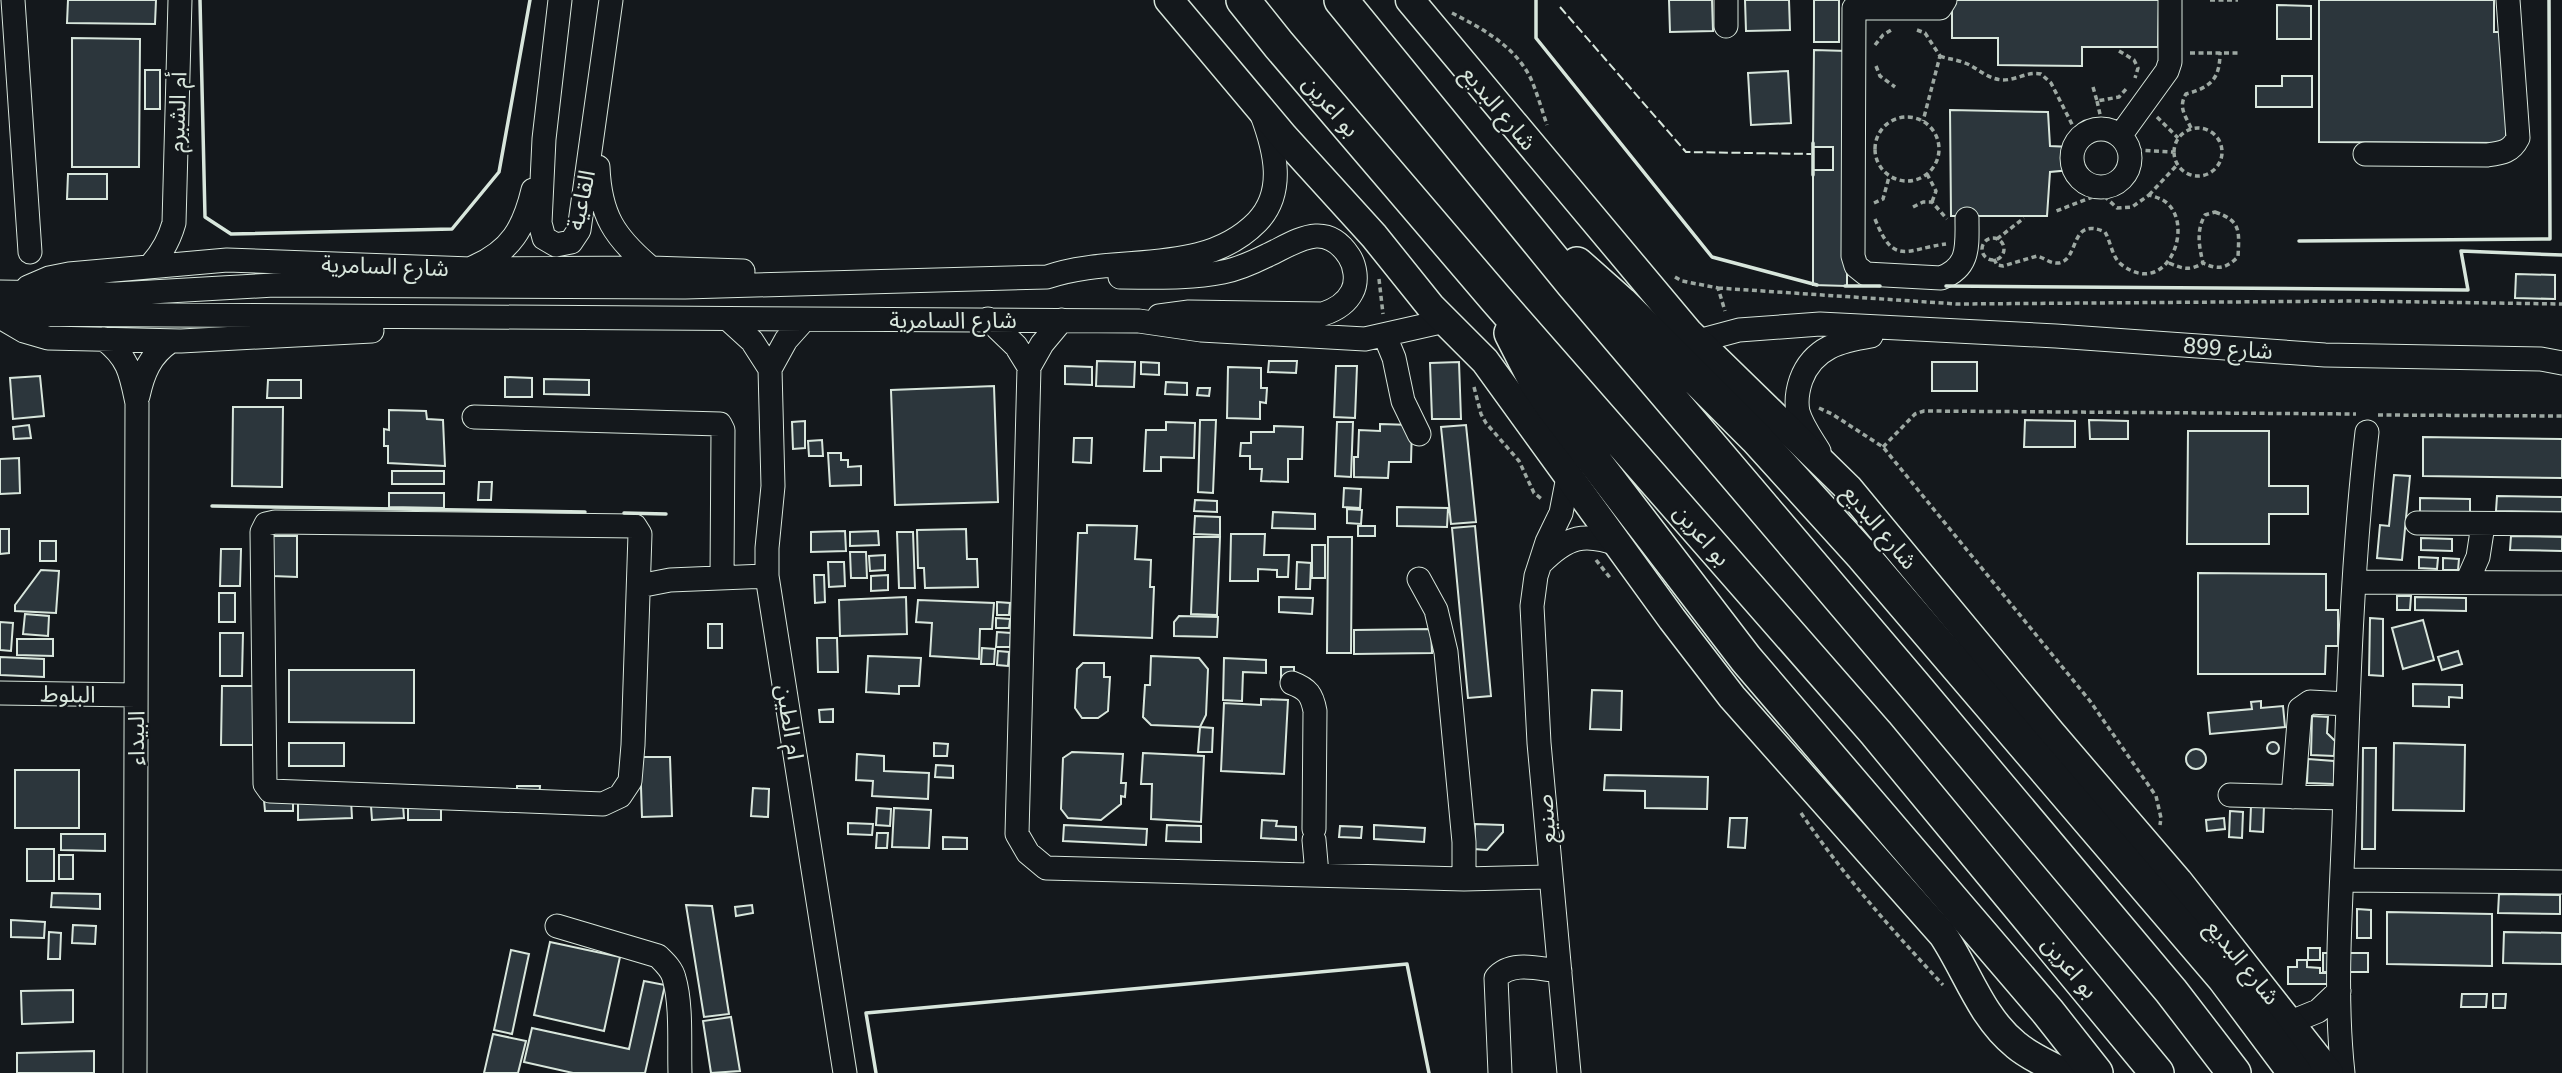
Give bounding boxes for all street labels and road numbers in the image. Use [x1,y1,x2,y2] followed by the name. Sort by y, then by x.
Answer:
[1453,61,1542,158] street label: شارع البديع
[1297,70,1365,143] street label: بو اعرين
[162,71,196,153] street label: أم الشبرم
[562,168,600,232] street label: القاعية
[321,251,449,285] street label: شارع السامرية
[889,307,1017,337] street label: شارع السامرية
[2182,332,2274,368] street label: شارع 899
[1834,480,1923,577] street label: شارع البديع
[1668,499,1736,572] street label: بو اعرين
[40,681,96,708] street label: البلوط
[766,682,809,762] street label: ام الطين
[123,710,149,766] street label: البيداء
[1531,793,1565,845] street label: صنيع
[2198,914,2285,1012] street label: شارع البديع
[2036,931,2103,1004] street label: بو اعرين

